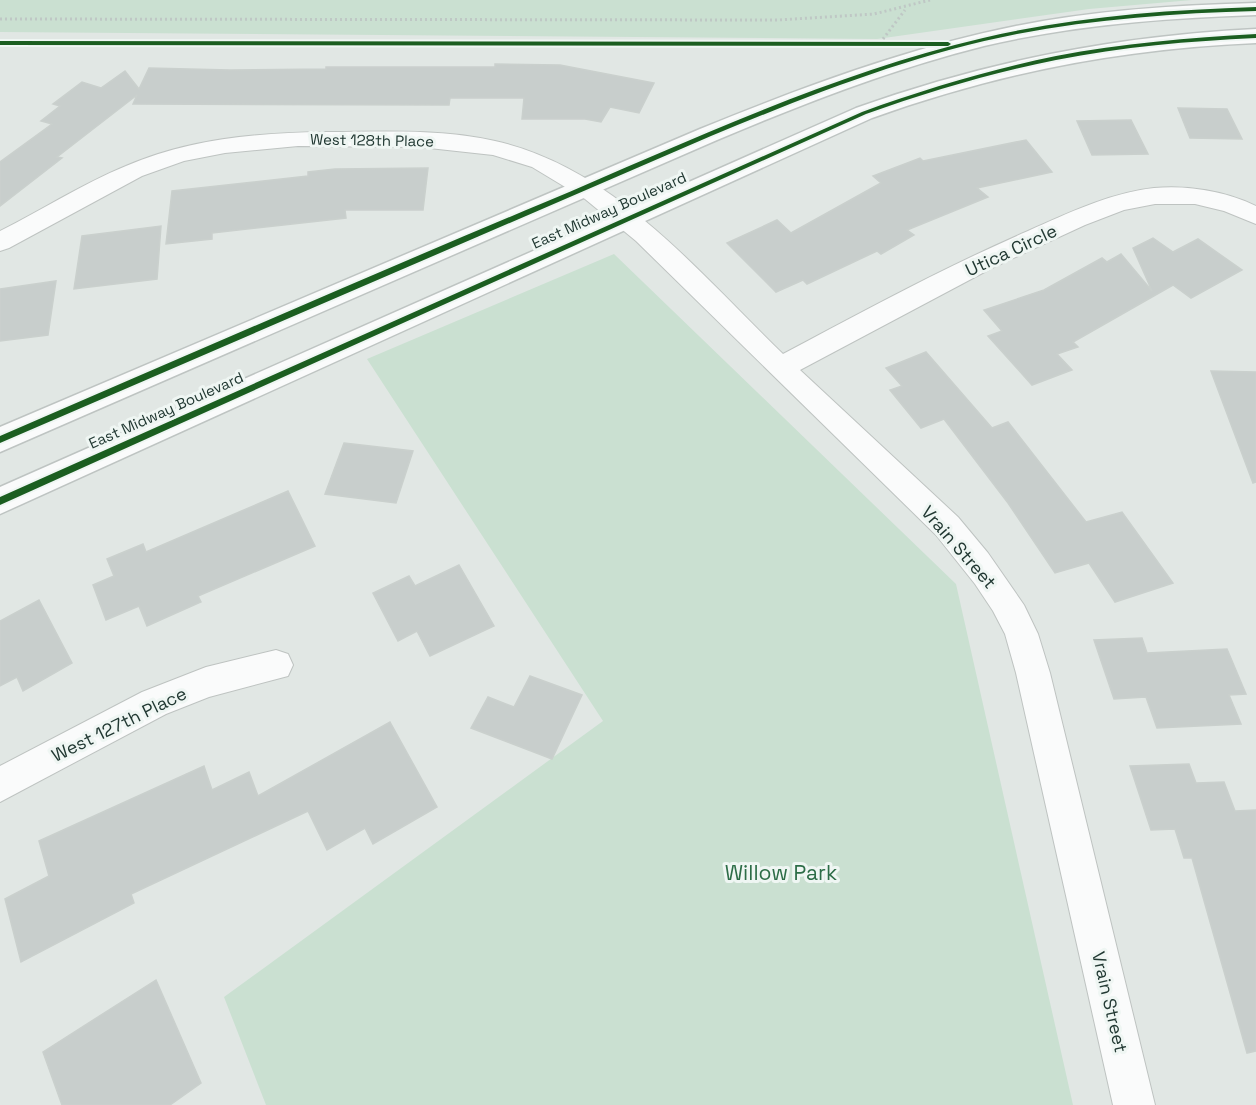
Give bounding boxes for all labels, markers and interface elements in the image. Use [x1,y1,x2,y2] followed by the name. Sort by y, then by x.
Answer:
[310,129,434,151] street label: West 128th Place
[529,167,689,253] street label: East Midway Boulevard
[961,219,1061,281] street label: Utica Circle
[86,367,246,453] street label: East Midway Boulevard
[917,501,1001,593] street label: Vrain Street
[48,681,190,767] street label: West 127th Place
[725,859,837,886] park label: Willow Park
[1087,949,1133,1055] street label: Vrain Street

